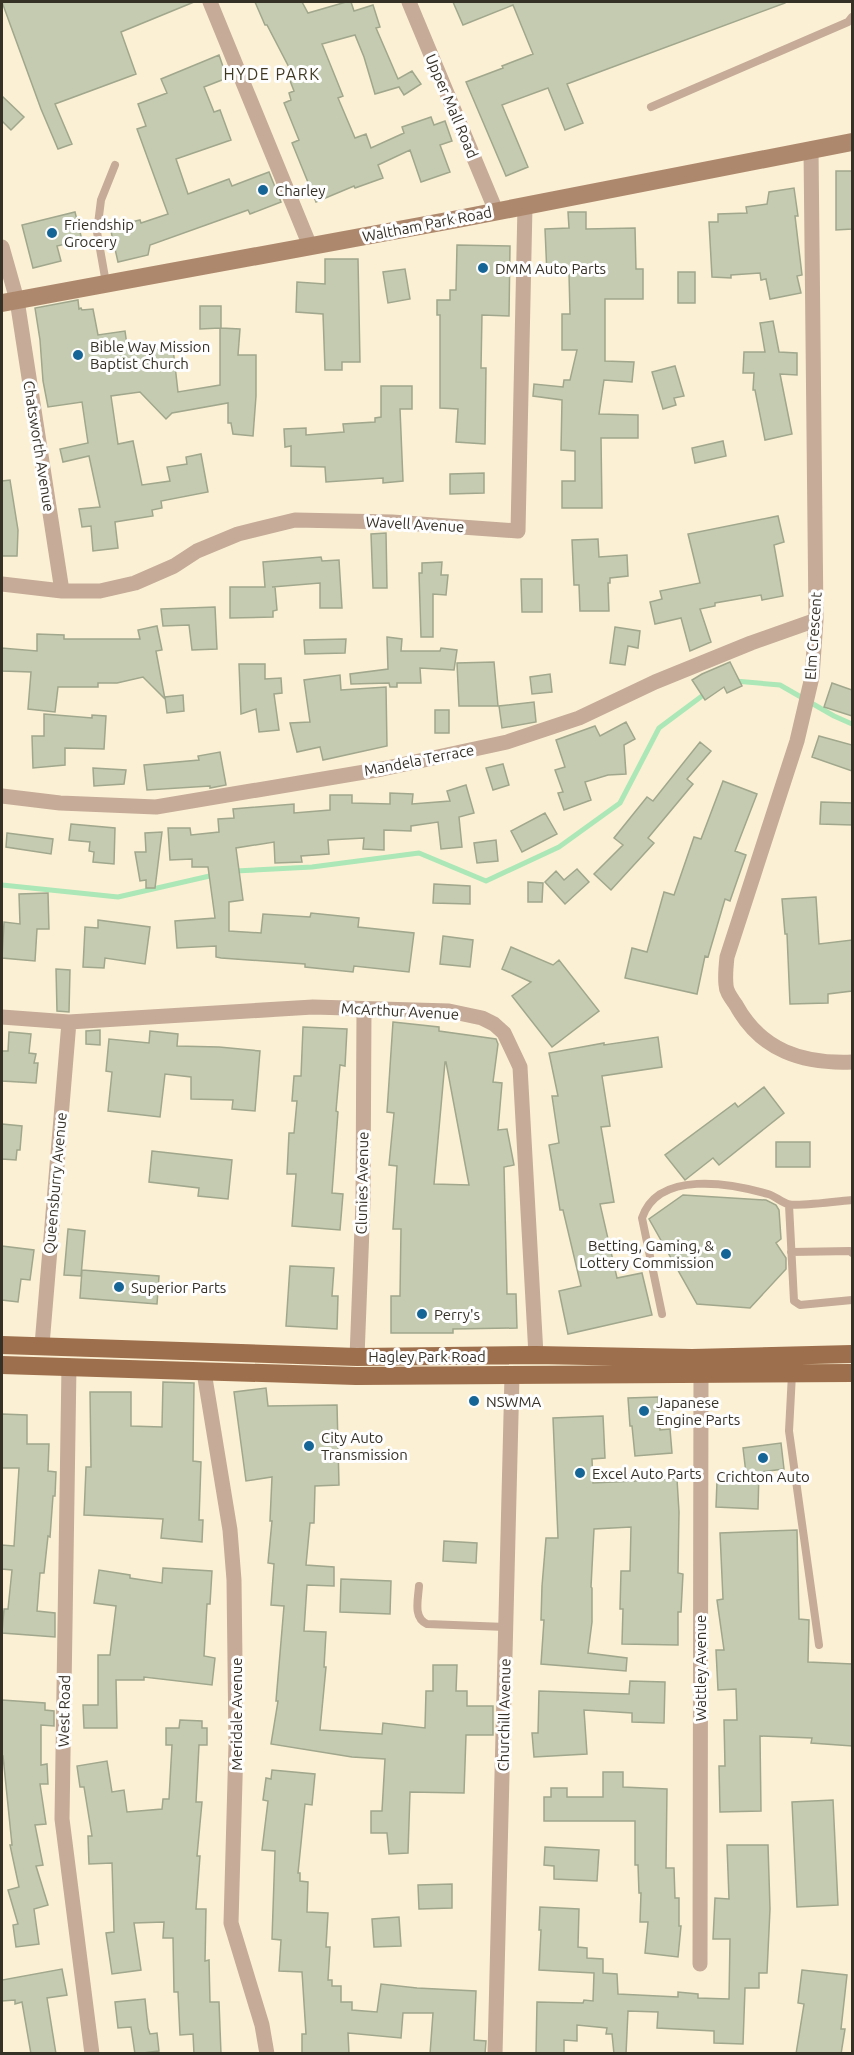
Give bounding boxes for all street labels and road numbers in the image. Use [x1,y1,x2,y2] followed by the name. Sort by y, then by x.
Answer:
[422,51,482,161] street label: Upper Mall Road
[361,203,493,245] street label: Waltham Park Road
[20,379,58,513] street label: Chatsworth Avenue
[365,513,465,535] street label: Wavell Avenue
[801,591,825,681] street label: Elm Crescent
[363,741,475,779] street label: Mandela Terrace
[341,999,459,1023] street label: McArthur Avenue
[40,1111,70,1255] street label: Queensburry Avenue
[353,1132,371,1234] street label: Clunies Avenue
[368,1348,486,1365] street label: Hagley Park Road
[692,1615,709,1721] street label: Wattley Avenue
[228,1657,245,1771] street label: Meridale Avenue
[495,1658,513,1772] street label: Churchill Avenue
[55,1675,73,1747] street label: West Road

